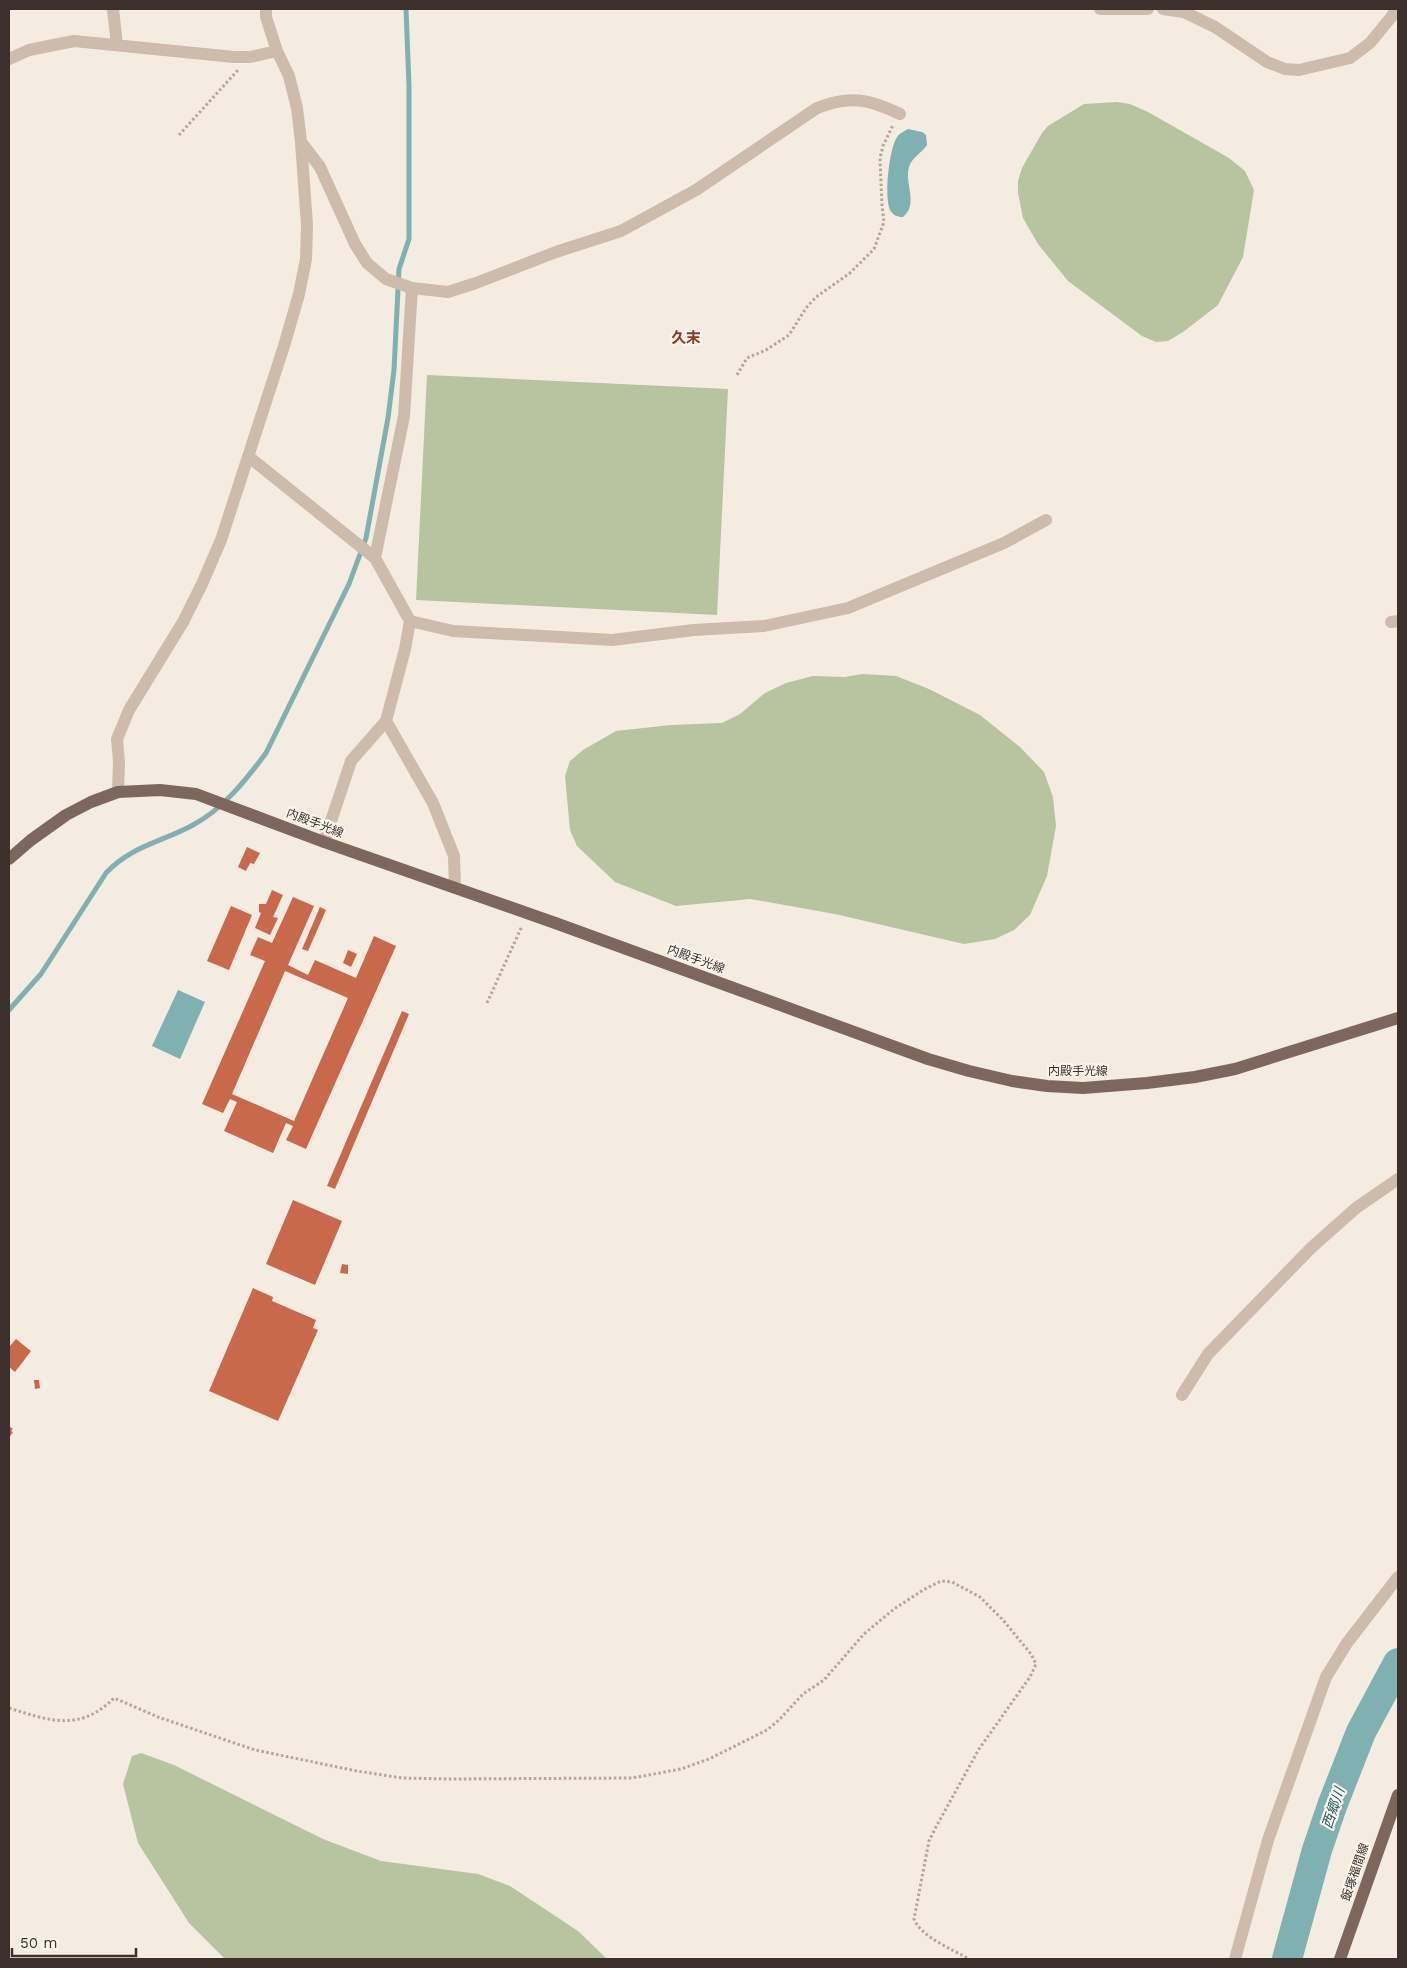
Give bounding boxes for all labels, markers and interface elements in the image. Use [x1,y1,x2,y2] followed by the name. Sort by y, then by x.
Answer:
[671,329,701,347] district label: 久末
[284,806,346,840] street label: 内殿手光線
[665,942,727,976] street label: 内殿手光線
[1048,1064,1108,1078] street label: 内殿手光線
[1319,1784,1348,1830] water label: 西郷川
[1339,1841,1371,1903] street label: 飯塚福間線
[12,1926,136,1958] scale bar
[20,1934,57,1952] text: 50 m

